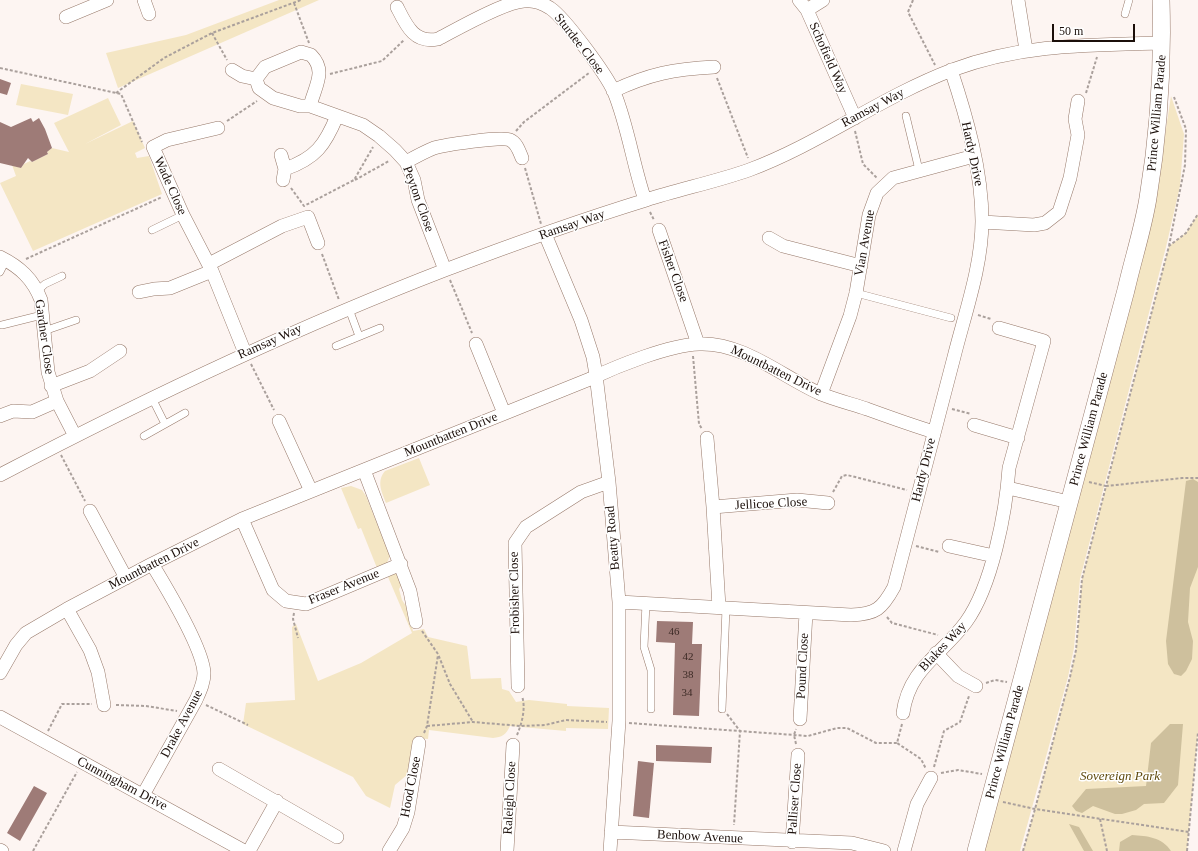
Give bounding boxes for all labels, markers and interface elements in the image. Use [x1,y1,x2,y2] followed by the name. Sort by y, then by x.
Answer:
[551,11,607,77] street label: Sturdee Close
[1054,16,1137,42] scale bar
[805,20,851,96] street label: Schofield Way
[1059,24,1083,38] text: 50 m
[1144,54,1170,172] street label: Prince William Parade
[839,85,907,131] street label: Ramsay Way
[958,120,986,188] street label: Hardy Drive
[150,154,190,218] street label: Wade Close
[399,164,437,234] street label: Peyton Close
[537,206,607,244] street label: Ramsay Way
[851,209,879,277] street label: Vian Avenue
[654,238,692,304] street label: Fisher Close
[31,299,57,375] street label: Gardner Close
[235,321,305,363] street label: Ramsay Way
[728,342,824,400] street label: Mountbatten Drive
[1066,370,1112,488] street label: Prince William Parade
[402,409,500,461] street label: Mountbatten Drive
[909,436,939,504] street label: Hardy Drive
[734,494,808,514] street label: Jellicoe Close
[602,505,624,571] street label: Beatty Road
[106,535,202,593] street label: Mountbatten Drive
[506,552,524,634] street label: Frobisher Close
[306,566,382,608] street label: Fraser Avenue
[916,619,970,675] street label: Blakes Way
[668,625,680,639] house number: 46
[793,633,813,699] street label: Pound Close
[682,650,694,664] house number: 42
[682,668,694,682] house number: 38
[982,683,1028,801] street label: Prince William Parade
[682,686,692,700] house number: 34
[158,687,206,761] street label: Drake Avenue
[74,754,170,814] street label: Cunningham Drive
[397,755,425,819] street label: Hood Close
[500,761,520,835] street label: Raleigh Close
[785,763,805,835] street label: Palliser Close
[1080,769,1160,785] park label: Sovereign Park
[657,827,743,847] street label: Benbow Avenue

